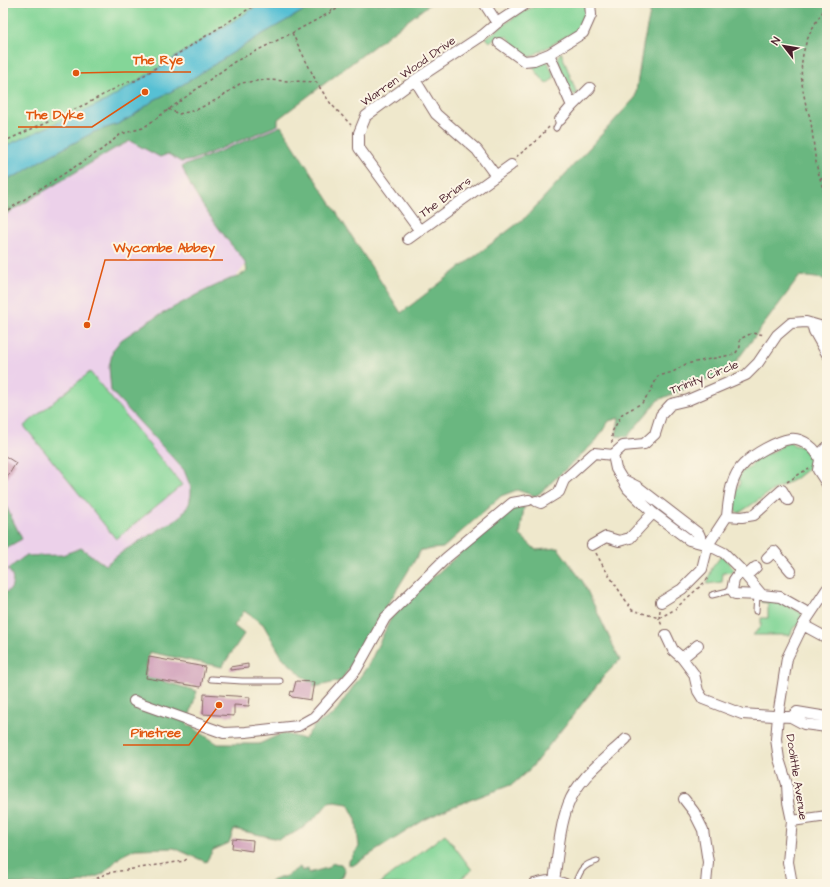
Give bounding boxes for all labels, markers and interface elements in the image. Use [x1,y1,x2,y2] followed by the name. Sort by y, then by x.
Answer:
[764,26,804,66] north arrow
[357,32,460,111] street label: Warren Wood Drive
[768,34,784,48] text: N
[125,47,191,72] callout: The Rye
[132,51,183,70] text: The Rye
[18,102,92,127] callout: The Dyke
[25,106,84,125] text: The Dyke
[416,173,475,222] street label: The Briars
[105,235,223,260] callout: Wycombe Abbey
[112,239,216,258] text: Wycombe Abbey
[667,356,742,400] street label: Trinity Circle
[123,720,189,745] callout: Pinetree
[131,724,181,742] text: Pinetree
[781,733,812,822] street label: Doolittle Avenue

